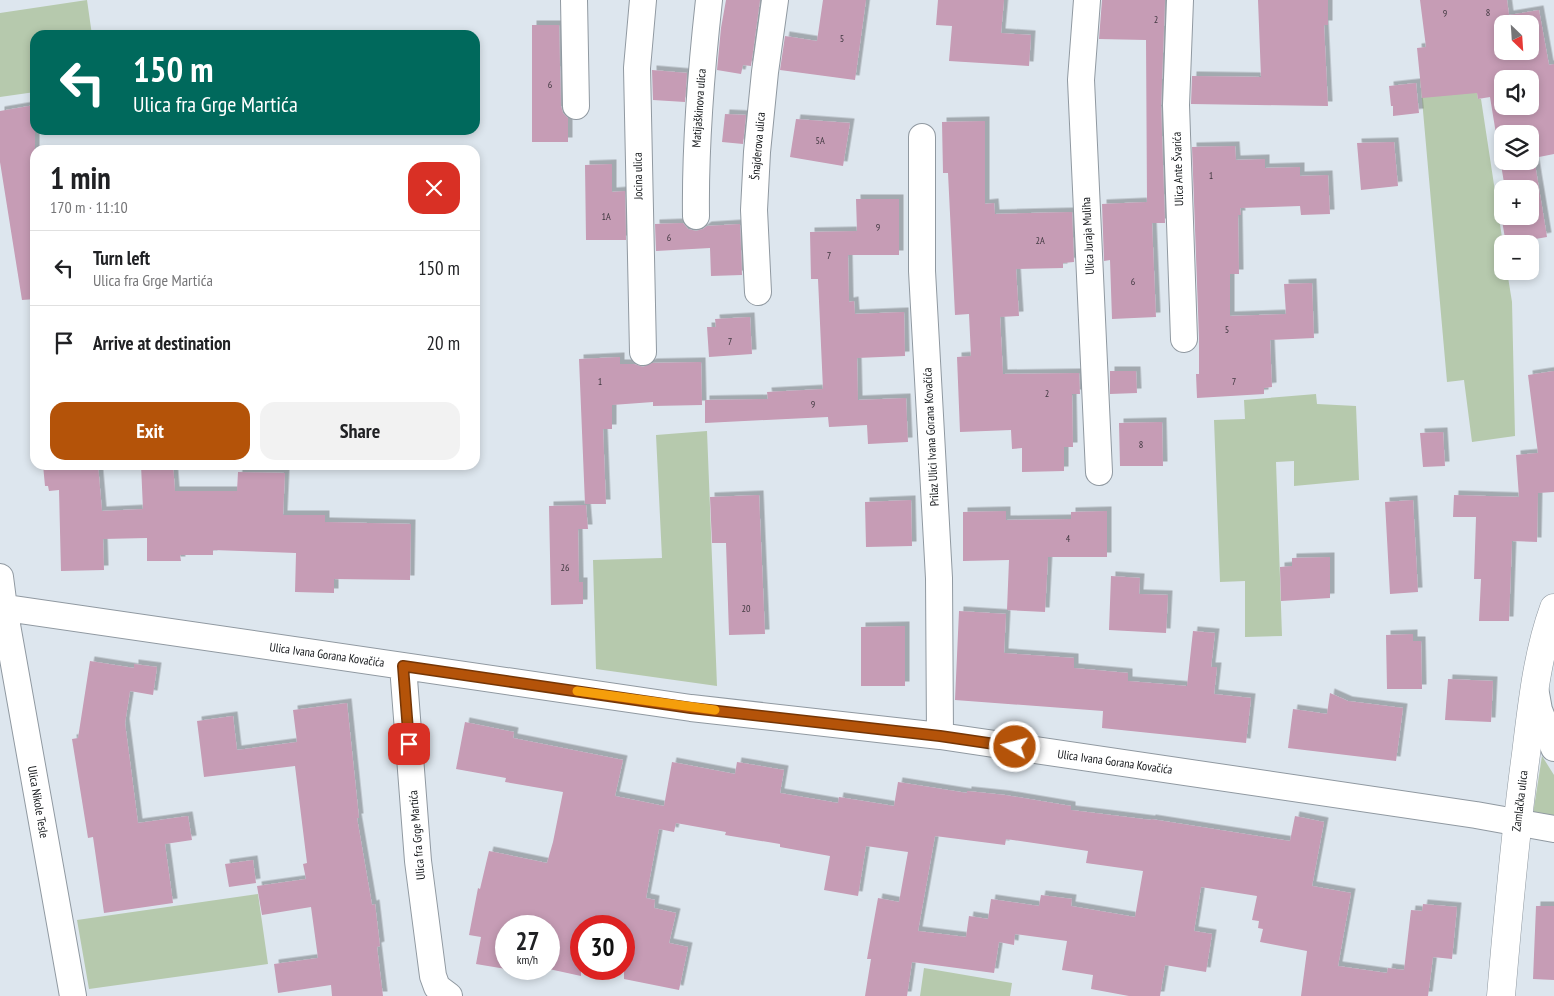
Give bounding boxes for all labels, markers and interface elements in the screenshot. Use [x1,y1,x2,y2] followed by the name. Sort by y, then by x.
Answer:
[1486,6,1490,19] house number: 8
[1443,7,1447,20] house number: 9
[1154,13,1158,26] house number: 2
[1494,15,1539,60] north arrow
[1494,15,1539,280] map controls
[840,32,844,45] house number: 5
[133,46,214,92] text: 150 m
[50,50,115,115] icon: left
[688,68,709,148] street label: Matijaškinova ulica
[1494,70,1539,115] button: sound
[548,78,553,91] house number: 6
[133,90,298,118] text: Ulica fra Grge Martića
[747,111,768,180] street label: Šnajderova ulica
[1494,125,1539,170] button: layers
[1169,132,1186,206] street label: Ulica Ante Švarića
[815,134,825,147] house number: 5A
[630,152,645,201] street label: Jocina ulica
[50,158,111,197] text: 1 min
[408,162,460,214] button: close
[1209,169,1213,182] house number: 1
[1494,180,1539,225] button: +
[50,197,128,217] text: 170 m · 11:10
[1078,197,1097,275] street label: Ulica Juraja Muliha
[601,210,611,223] house number: 1A
[876,221,880,234] house number: 9
[667,231,672,244] house number: 6
[1035,234,1045,247] house number: 2A
[1494,235,1539,280] button: −
[93,246,150,270] text: Turn left
[827,249,831,262] house number: 7
[50,254,78,282] icon: left
[418,256,460,280] text: 150 m
[93,270,213,290] text: Ulica fra Grge Martića
[1131,275,1136,288] house number: 6
[1225,323,1229,336] house number: 5
[50,329,78,357] icon: arrive
[93,331,231,355] text: Arrive at destination
[427,331,460,355] text: 20 m
[728,335,732,348] house number: 7
[919,367,942,507] street label: Prilaz Ulici Ivana Gorana Kovačića
[598,375,602,388] house number: 1
[1232,375,1236,388] house number: 7
[1045,387,1049,400] house number: 2
[811,398,815,411] house number: 9
[50,402,250,460] button: Exit
[260,402,460,460] button: Share
[1139,438,1143,451] house number: 8
[1066,532,1071,545] house number: 4
[561,561,570,574] house number: 26
[742,602,751,615] house number: 20
[269,639,386,670] street label: Ulica Ivana Gorana Kovačića
[988,720,1040,772] position arrow
[388,723,430,765] pin
[395,730,423,758] icon: arrive
[1057,746,1174,777] street label: Ulica Ivana Gorana Kovačića
[25,765,52,839] street label: Ulica Nikole Tesle
[1508,769,1531,832] street label: Zamlačka ulica
[405,789,428,880] street label: Ulica fra Grge Martića
[570,915,635,980] speed limit sign: 30
[516,925,539,957] text: 27
[517,952,538,967] text: km/h

